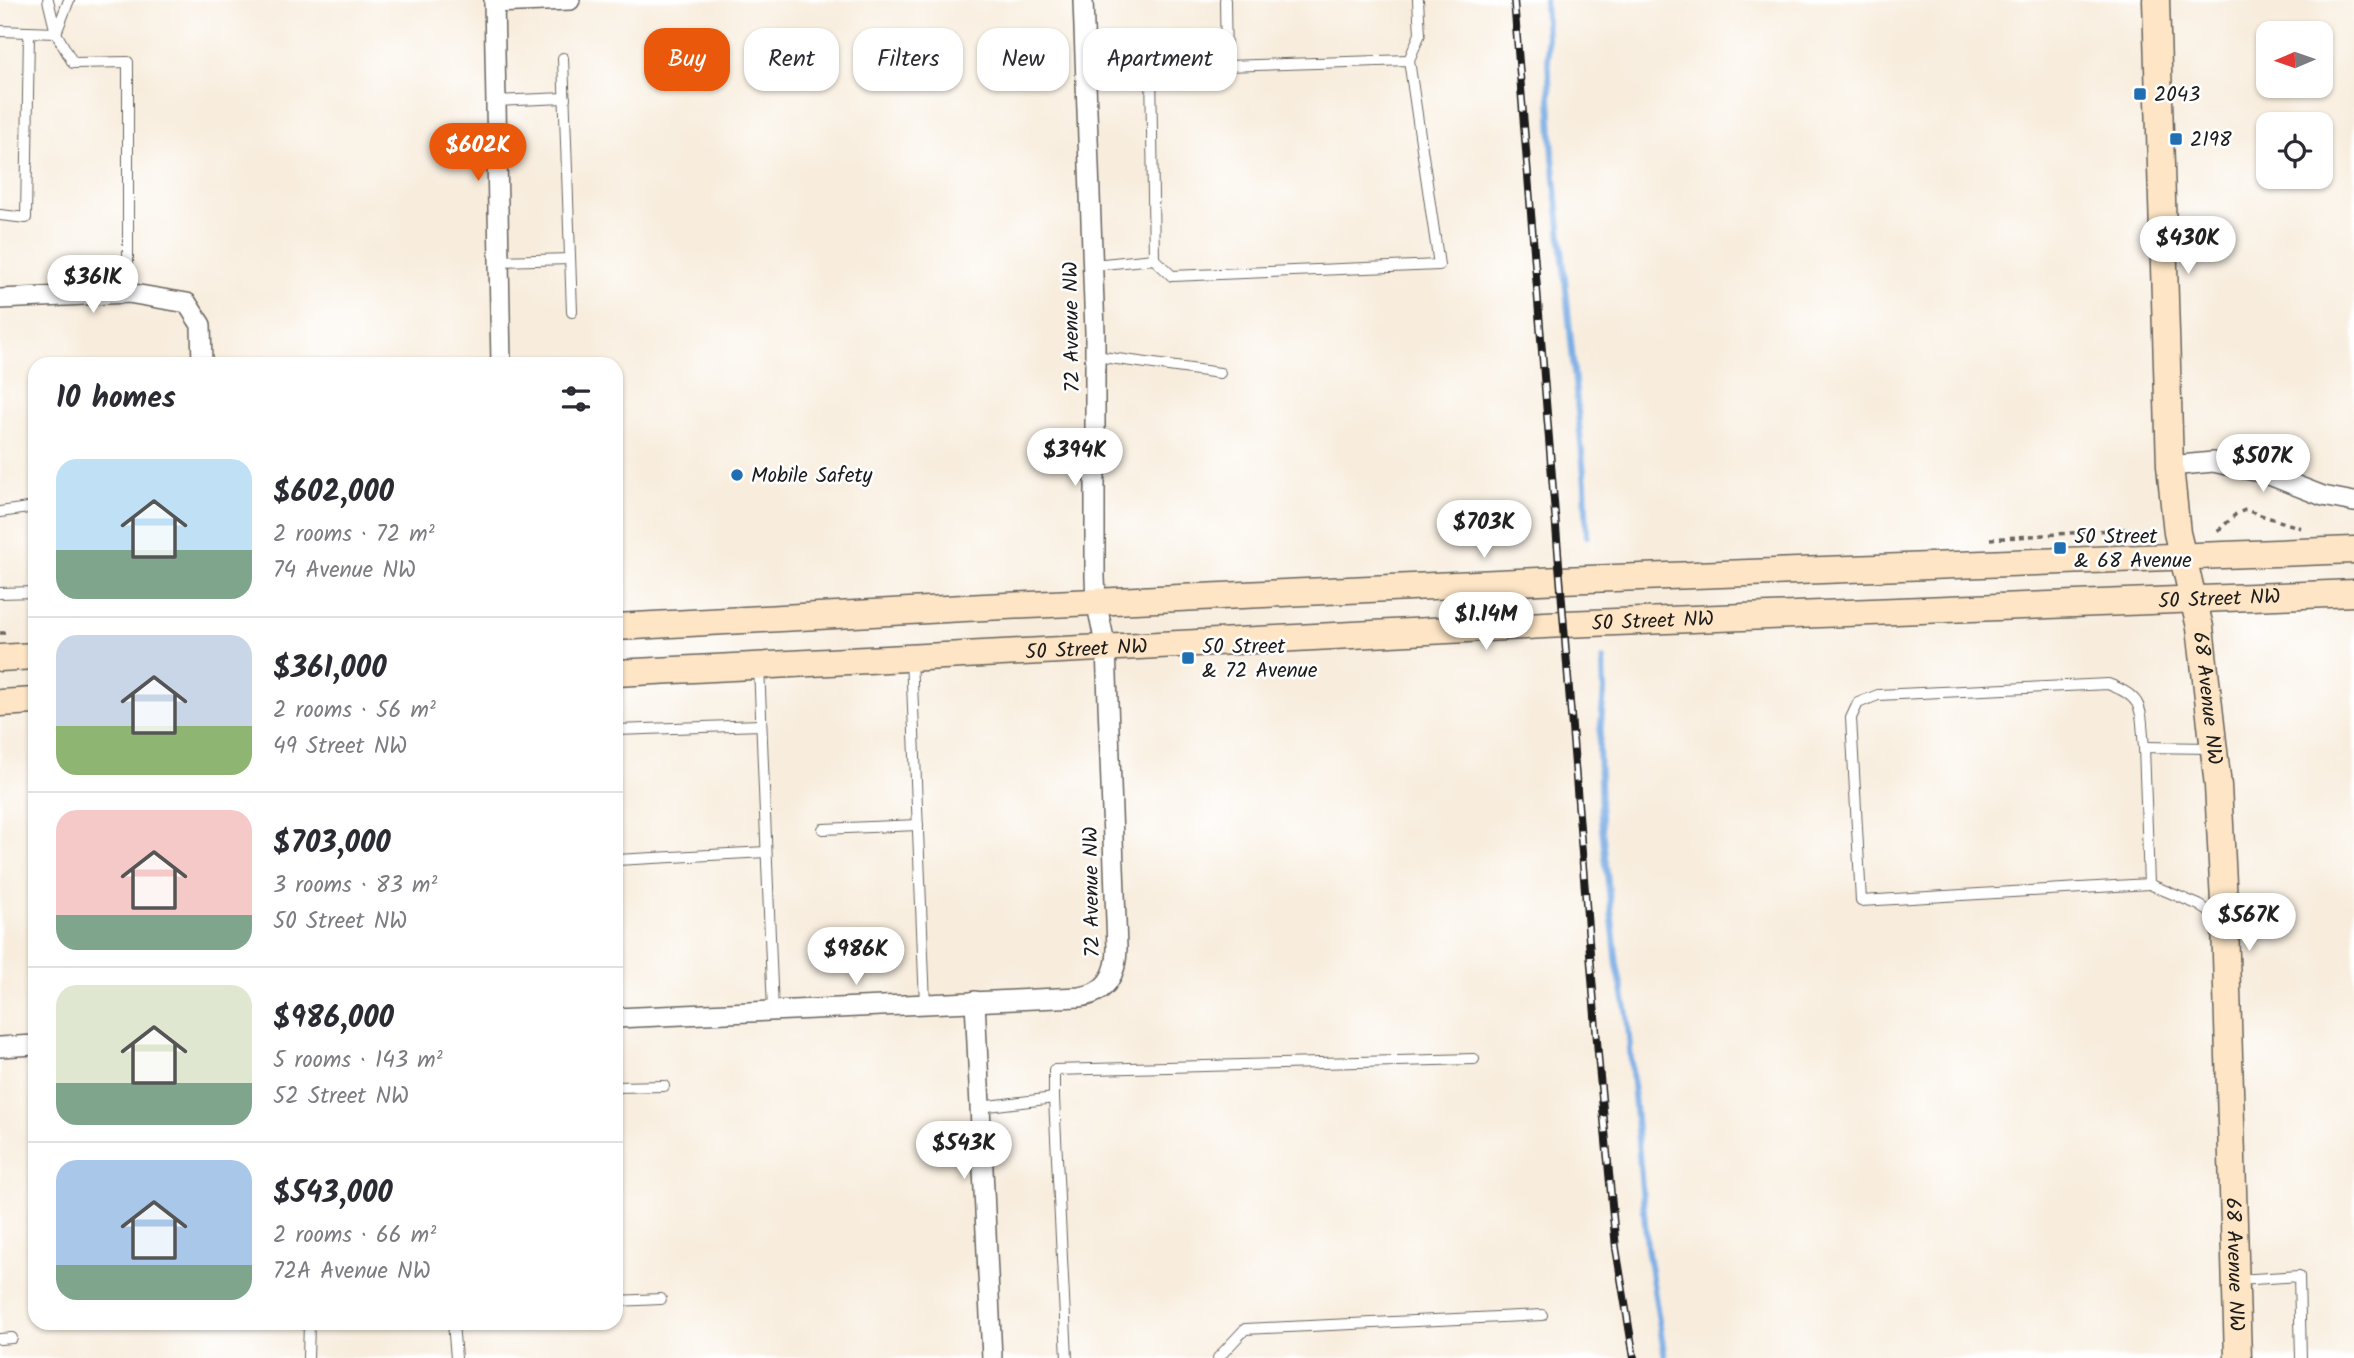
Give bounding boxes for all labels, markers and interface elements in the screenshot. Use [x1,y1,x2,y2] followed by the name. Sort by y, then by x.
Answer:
[2256,21,2333,98] north arrow
[2256,21,2333,189] map controls
[644,28,730,91] chip: Buy
[744,28,839,91] chip: Rent
[853,28,963,91] chip: Filters
[977,28,1069,91] chip: New
[1083,28,1237,91] chip: Apartment
[2154,79,2200,112] place label: 2043
[2132,86,2148,102] marker: 2043
[2256,112,2333,189] button: locate
[429,124,527,183] pin: $602K
[2190,124,2232,157] place label: 2198
[445,128,511,164] text: $602K
[2168,131,2184,147] marker: 2198
[2139,216,2237,276] pin: $430K
[2156,221,2220,257] text: $430K
[44,256,142,315] pin: $361K
[63,260,123,296] text: $361K
[1055,261,1090,393] street label: 72 Avenue NW
[56,375,176,423] text: 10 homes
[557,380,595,418] icon: filters
[1026,428,1124,488] pin: $394K
[1043,433,1107,469] text: $394K
[2214,434,2312,494] pin: $507K
[2232,439,2294,475] text: $507K
[751,460,873,493] place label: Mobile Safety
[729,467,745,483] marker: Mobile Safety
[273,469,394,517] text: $602,000
[112,487,196,571] icon: home
[1435,500,1533,560] pin: $703K
[1453,505,1515,541] text: $703K
[273,517,435,553] text: 2 rooms · 72 m²
[2074,521,2192,578] place label: 50 Street & 68 Avenue
[2052,540,2068,556] marker: 50 Street & 68 Avenue
[273,553,416,589] text: 74 Avenue NW
[2157,581,2281,619] street label: 50 Street NW
[1429,592,1543,652] pin: $1.14M
[1455,597,1517,633] text: $1.14M
[1591,603,1715,641] street label: 50 Street NW
[2183,630,2230,767] street label: 68 Avenue NW
[1024,631,1149,670] street label: 50 Street NW
[1202,631,1318,688] place label: 50 Street & 72 Avenue
[273,645,387,693] text: $361,000
[1180,650,1196,666] marker: 50 Street & 72 Avenue
[112,663,196,747] icon: home
[273,693,436,729] text: 2 rooms · 56 m²
[273,729,407,765] text: 49 Street NW
[273,820,391,868] text: $703,000
[1075,826,1110,958] street label: 72 Avenue NW
[112,838,196,922] icon: home
[273,868,437,904] text: 3 rooms · 83 m²
[2200,894,2298,953] pin: $567K
[2218,898,2280,934] text: $567K
[273,904,407,940] text: 50 Street NW
[807,928,905,987] pin: $986K
[823,932,889,968] text: $986K
[273,995,394,1043] text: $986,000
[112,1013,196,1097] icon: home
[273,1043,443,1079] text: 5 rooms · 143 m²
[273,1079,409,1115] text: 52 Street NW
[915,1122,1013,1181] pin: $543K
[932,1126,996,1162] text: $543K
[273,1170,393,1218] text: $543,000
[112,1188,196,1272] icon: home
[2215,1197,2252,1332] street label: 68 Avenue NW
[273,1218,436,1254] text: 2 rooms · 66 m²
[273,1254,431,1290] text: 72A Avenue NW

